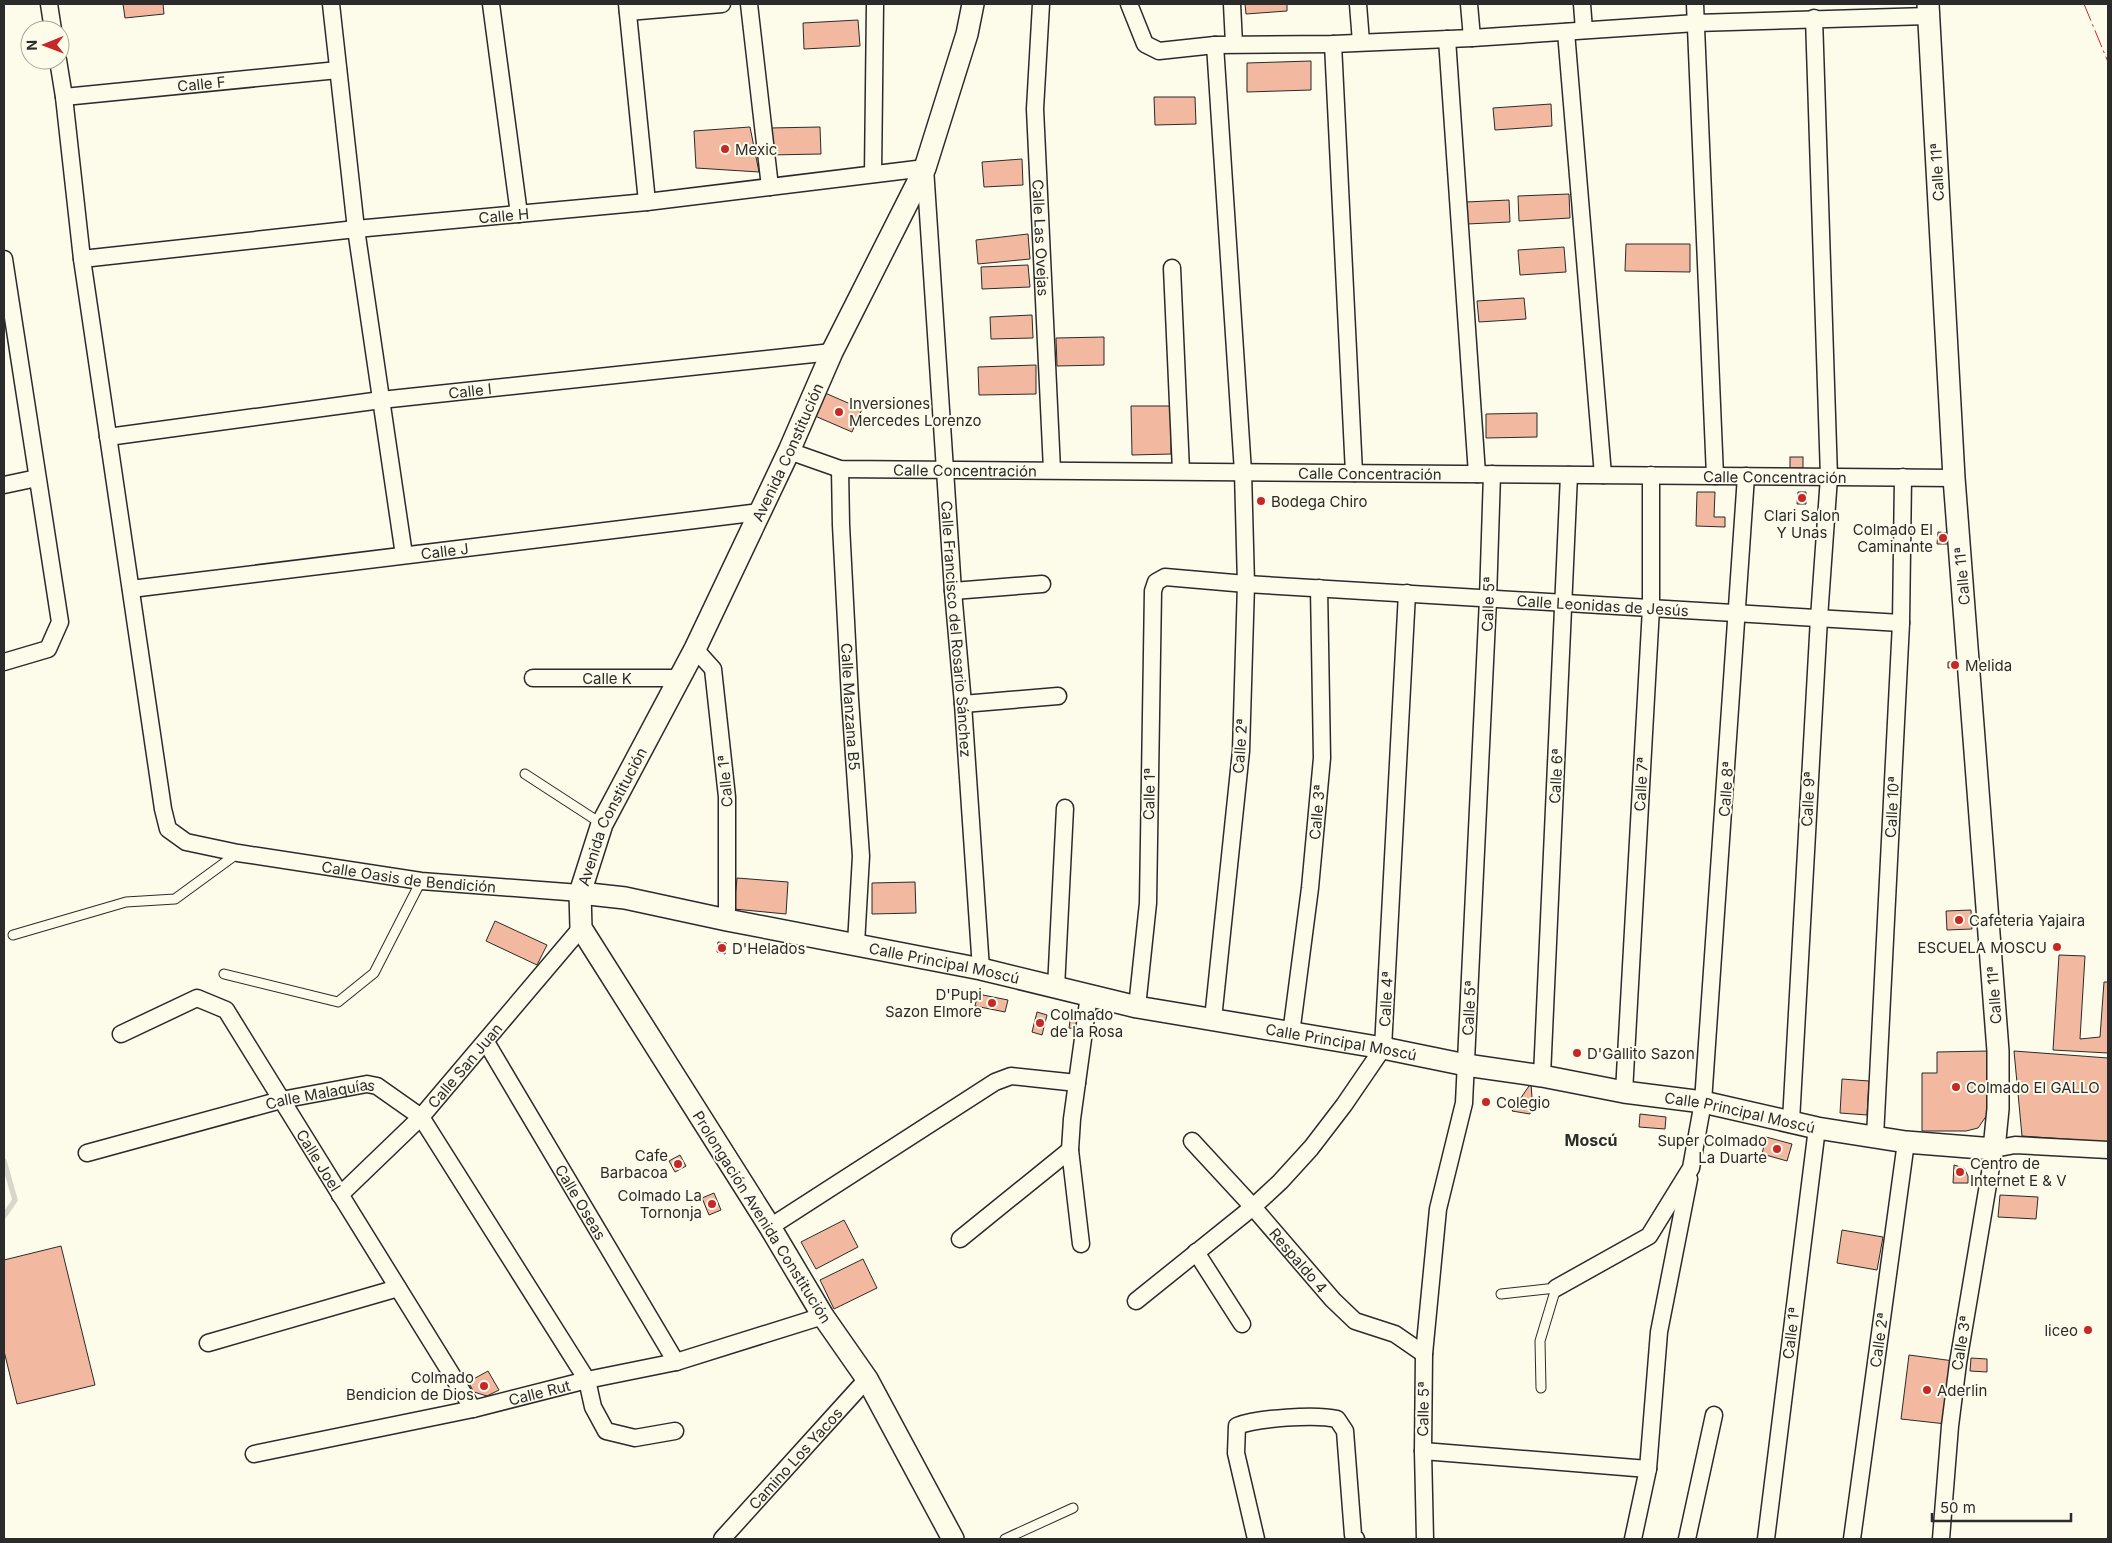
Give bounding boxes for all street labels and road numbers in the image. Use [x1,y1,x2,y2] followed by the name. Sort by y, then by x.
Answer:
[176,72,226,95] street label: Calle F
[1926,142,1948,202] street label: Calle 11ª
[1029,179,1053,297] street label: Calle Las Ovejas
[478,203,530,227] street label: Calle H
[447,379,493,402] street label: Calle I
[748,380,827,524] street label: Avenida Constitución
[893,460,1037,480] street label: Calle Concentración
[1298,463,1442,483] street label: Calle Concentración
[1703,466,1847,487] street label: Calle Concentración
[938,500,976,758] street label: Calle Francisco del Rosario Sánchez
[420,538,470,563] street label: Calle J
[1950,546,1974,606] street label: Calle 11ª
[1478,576,1498,632] street label: Calle 5ª
[1516,591,1689,620] street label: Calle Leonidas de Jesús
[838,642,864,771] street label: Calle Manzana B5
[582,669,632,688] street label: Calle K
[1229,718,1251,774] street label: Calle 2ª
[573,744,651,888] street label: Avenida Constitución
[1545,748,1567,804] street label: Calle 6ª
[713,754,737,808] street label: Calle 1ª
[1630,756,1652,812] street label: Calle 7ª
[1715,761,1737,817] street label: Calle 8ª
[1139,768,1159,820] street label: Calle 1ª
[1797,771,1819,827] street label: Calle 9ª
[1881,776,1903,838] street label: Calle 10ª
[1305,783,1329,841] street label: Calle 3ª
[320,856,497,896] street label: Calle Oasis de Bendición
[867,938,1022,988] street label: Calle Principal Moscú
[1982,965,2006,1025] street label: Calle 11ª
[1375,971,1397,1027] street label: Calle 4ª
[1458,980,1480,1036] street label: Calle 5ª
[423,1019,506,1112] street label: Calle San Juan
[1264,1019,1419,1064] street label: Calle Principal Moscú
[263,1075,377,1113] street label: Calle Malaquías
[1663,1088,1817,1137] street label: Calle Principal Moscú
[688,1107,836,1327] street label: Prolongación Avenida Constitución
[293,1125,345,1195] street label: Calle Joel
[551,1161,611,1243] street label: Calle Oseas
[1266,1224,1332,1297] street label: Respaldo 4
[1778,1306,1804,1360] street label: Calle 1ª
[1866,1311,1892,1369] street label: Calle 2ª
[1947,1314,1975,1372] street label: Calle 3ª
[506,1375,572,1409] street label: Calle Rut
[1413,1381,1433,1437] street label: Calle 5ª
[744,1403,846,1513] street label: Camino Los Yacos

